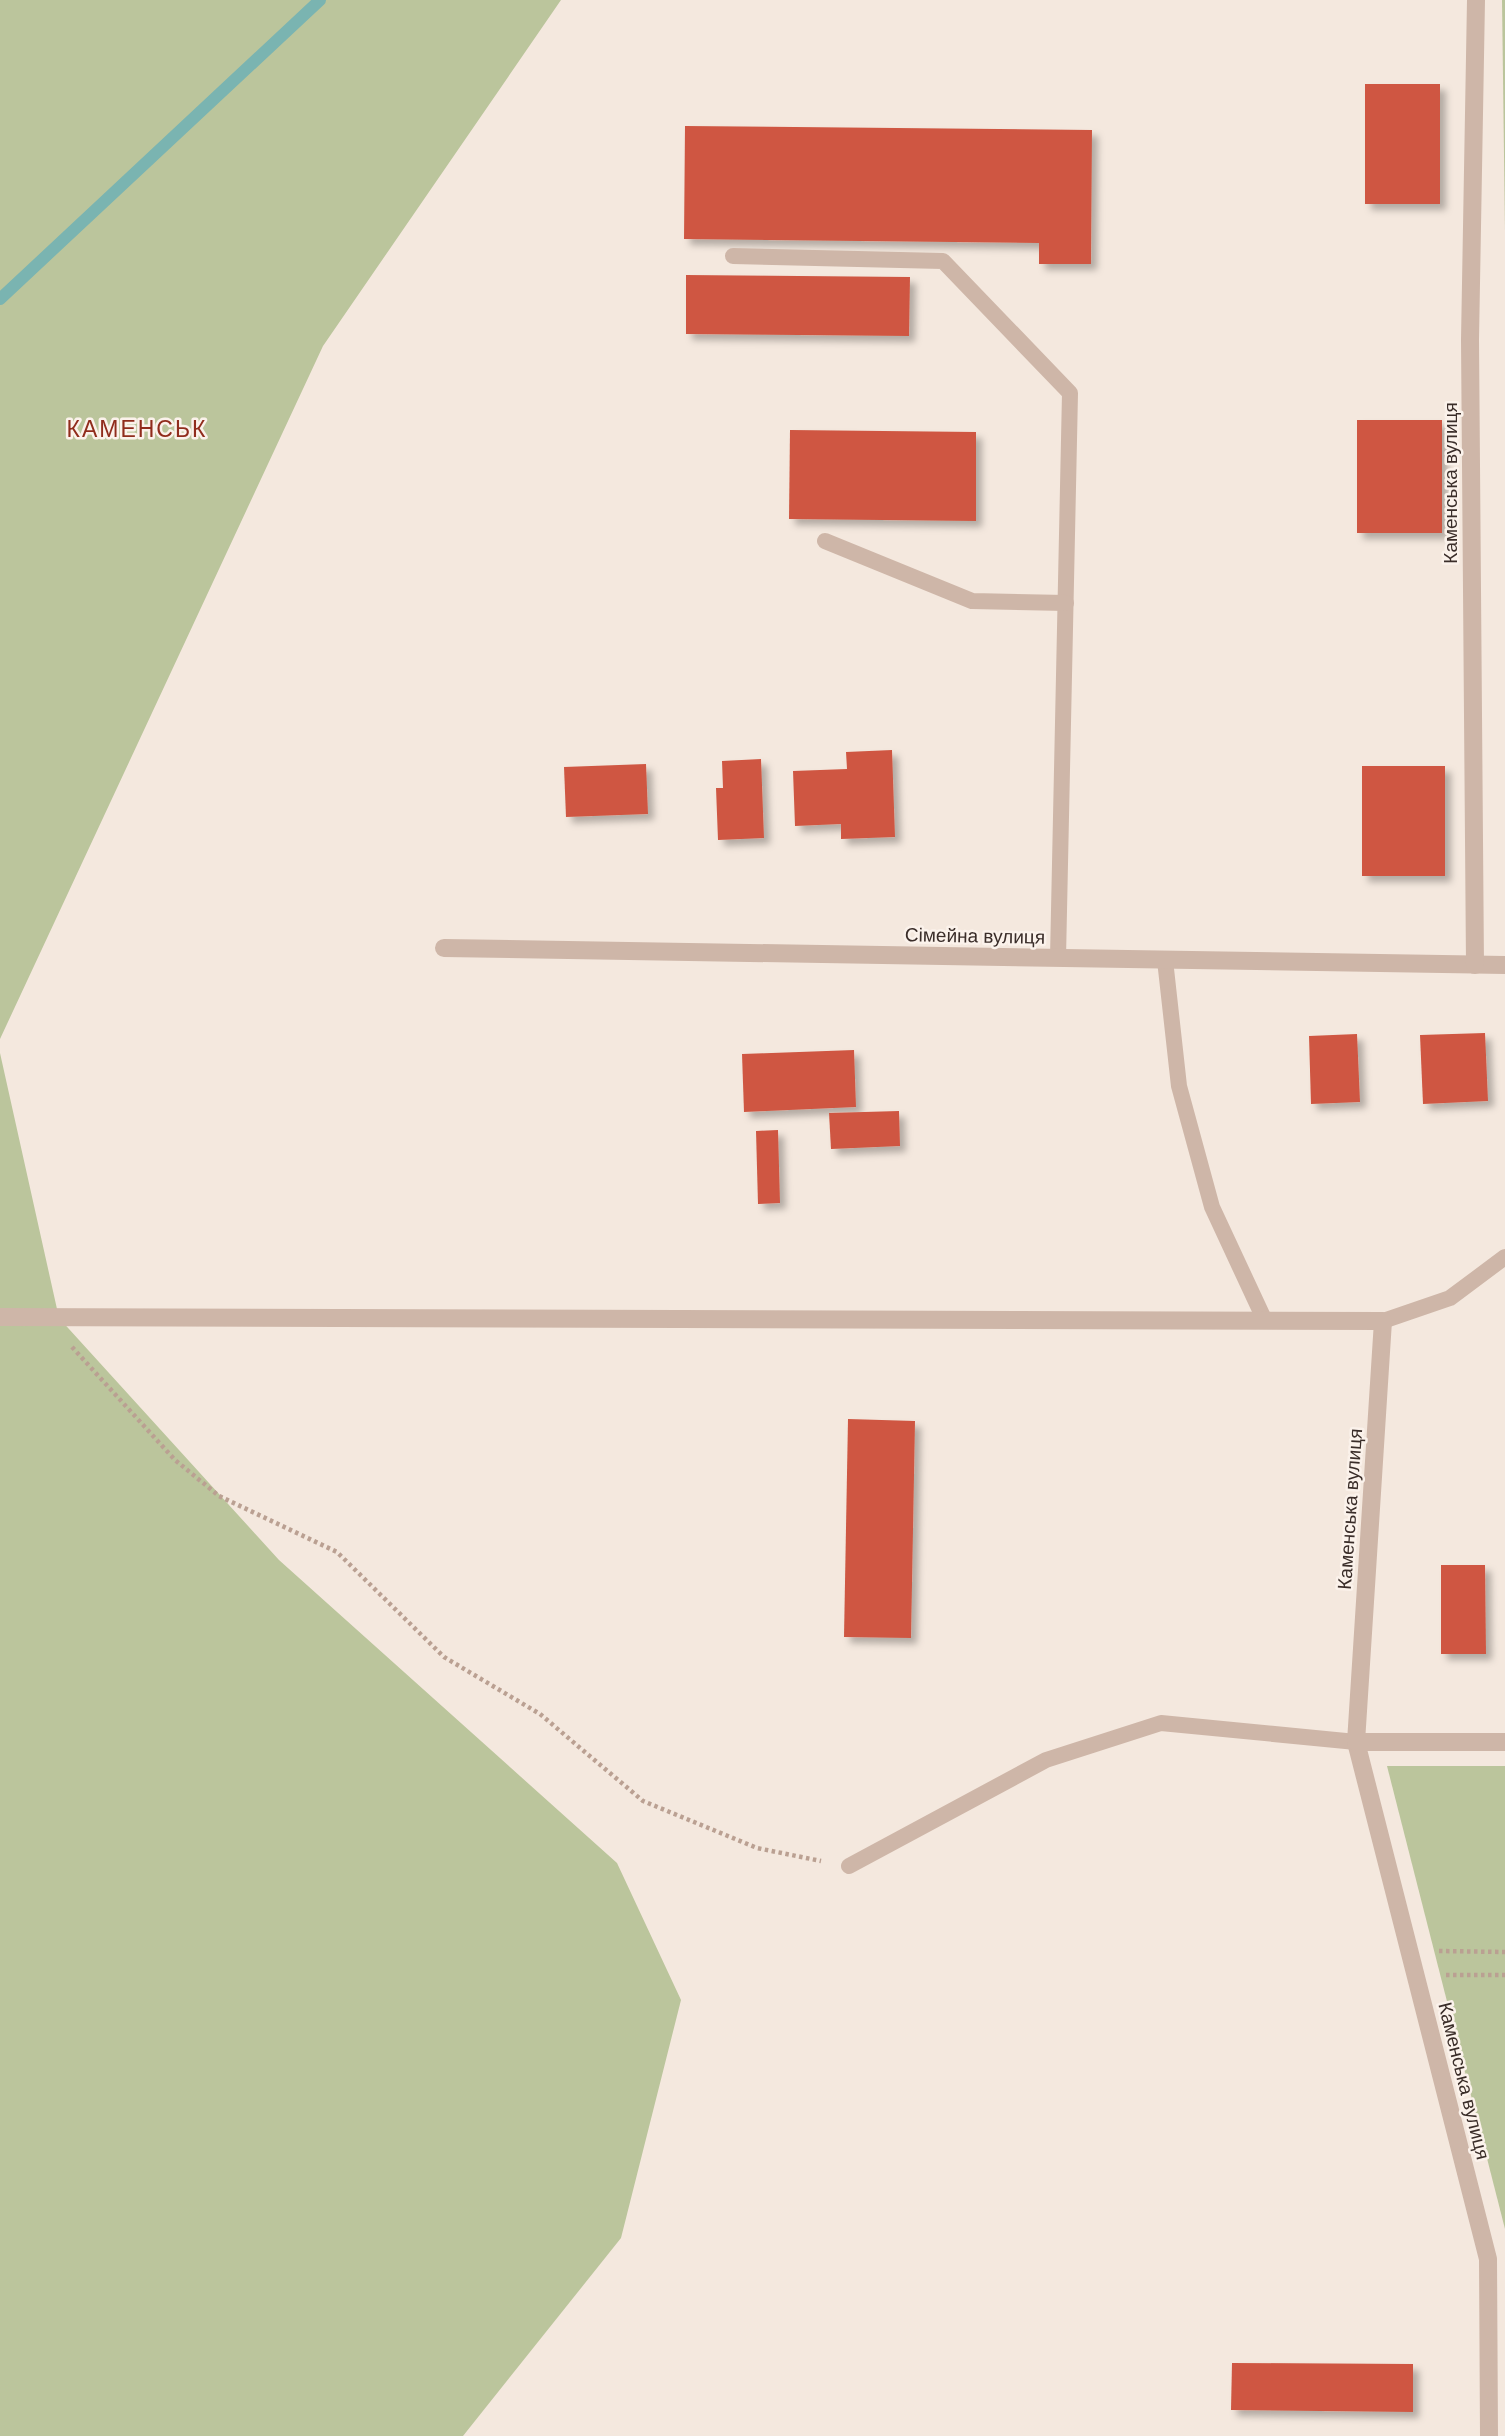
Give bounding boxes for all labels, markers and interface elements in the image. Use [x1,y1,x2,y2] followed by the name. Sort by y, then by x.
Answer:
[1440,402,1461,564] street label: Каменська вулиця
[67,416,207,442] district label: КАМЕНСЬК
[905,924,1045,948] street label: Сімейна вулиця
[1334,1428,1366,1590] street label: Каменська вулиця
[1434,2000,1494,2162] street label: Каменська вулиця

